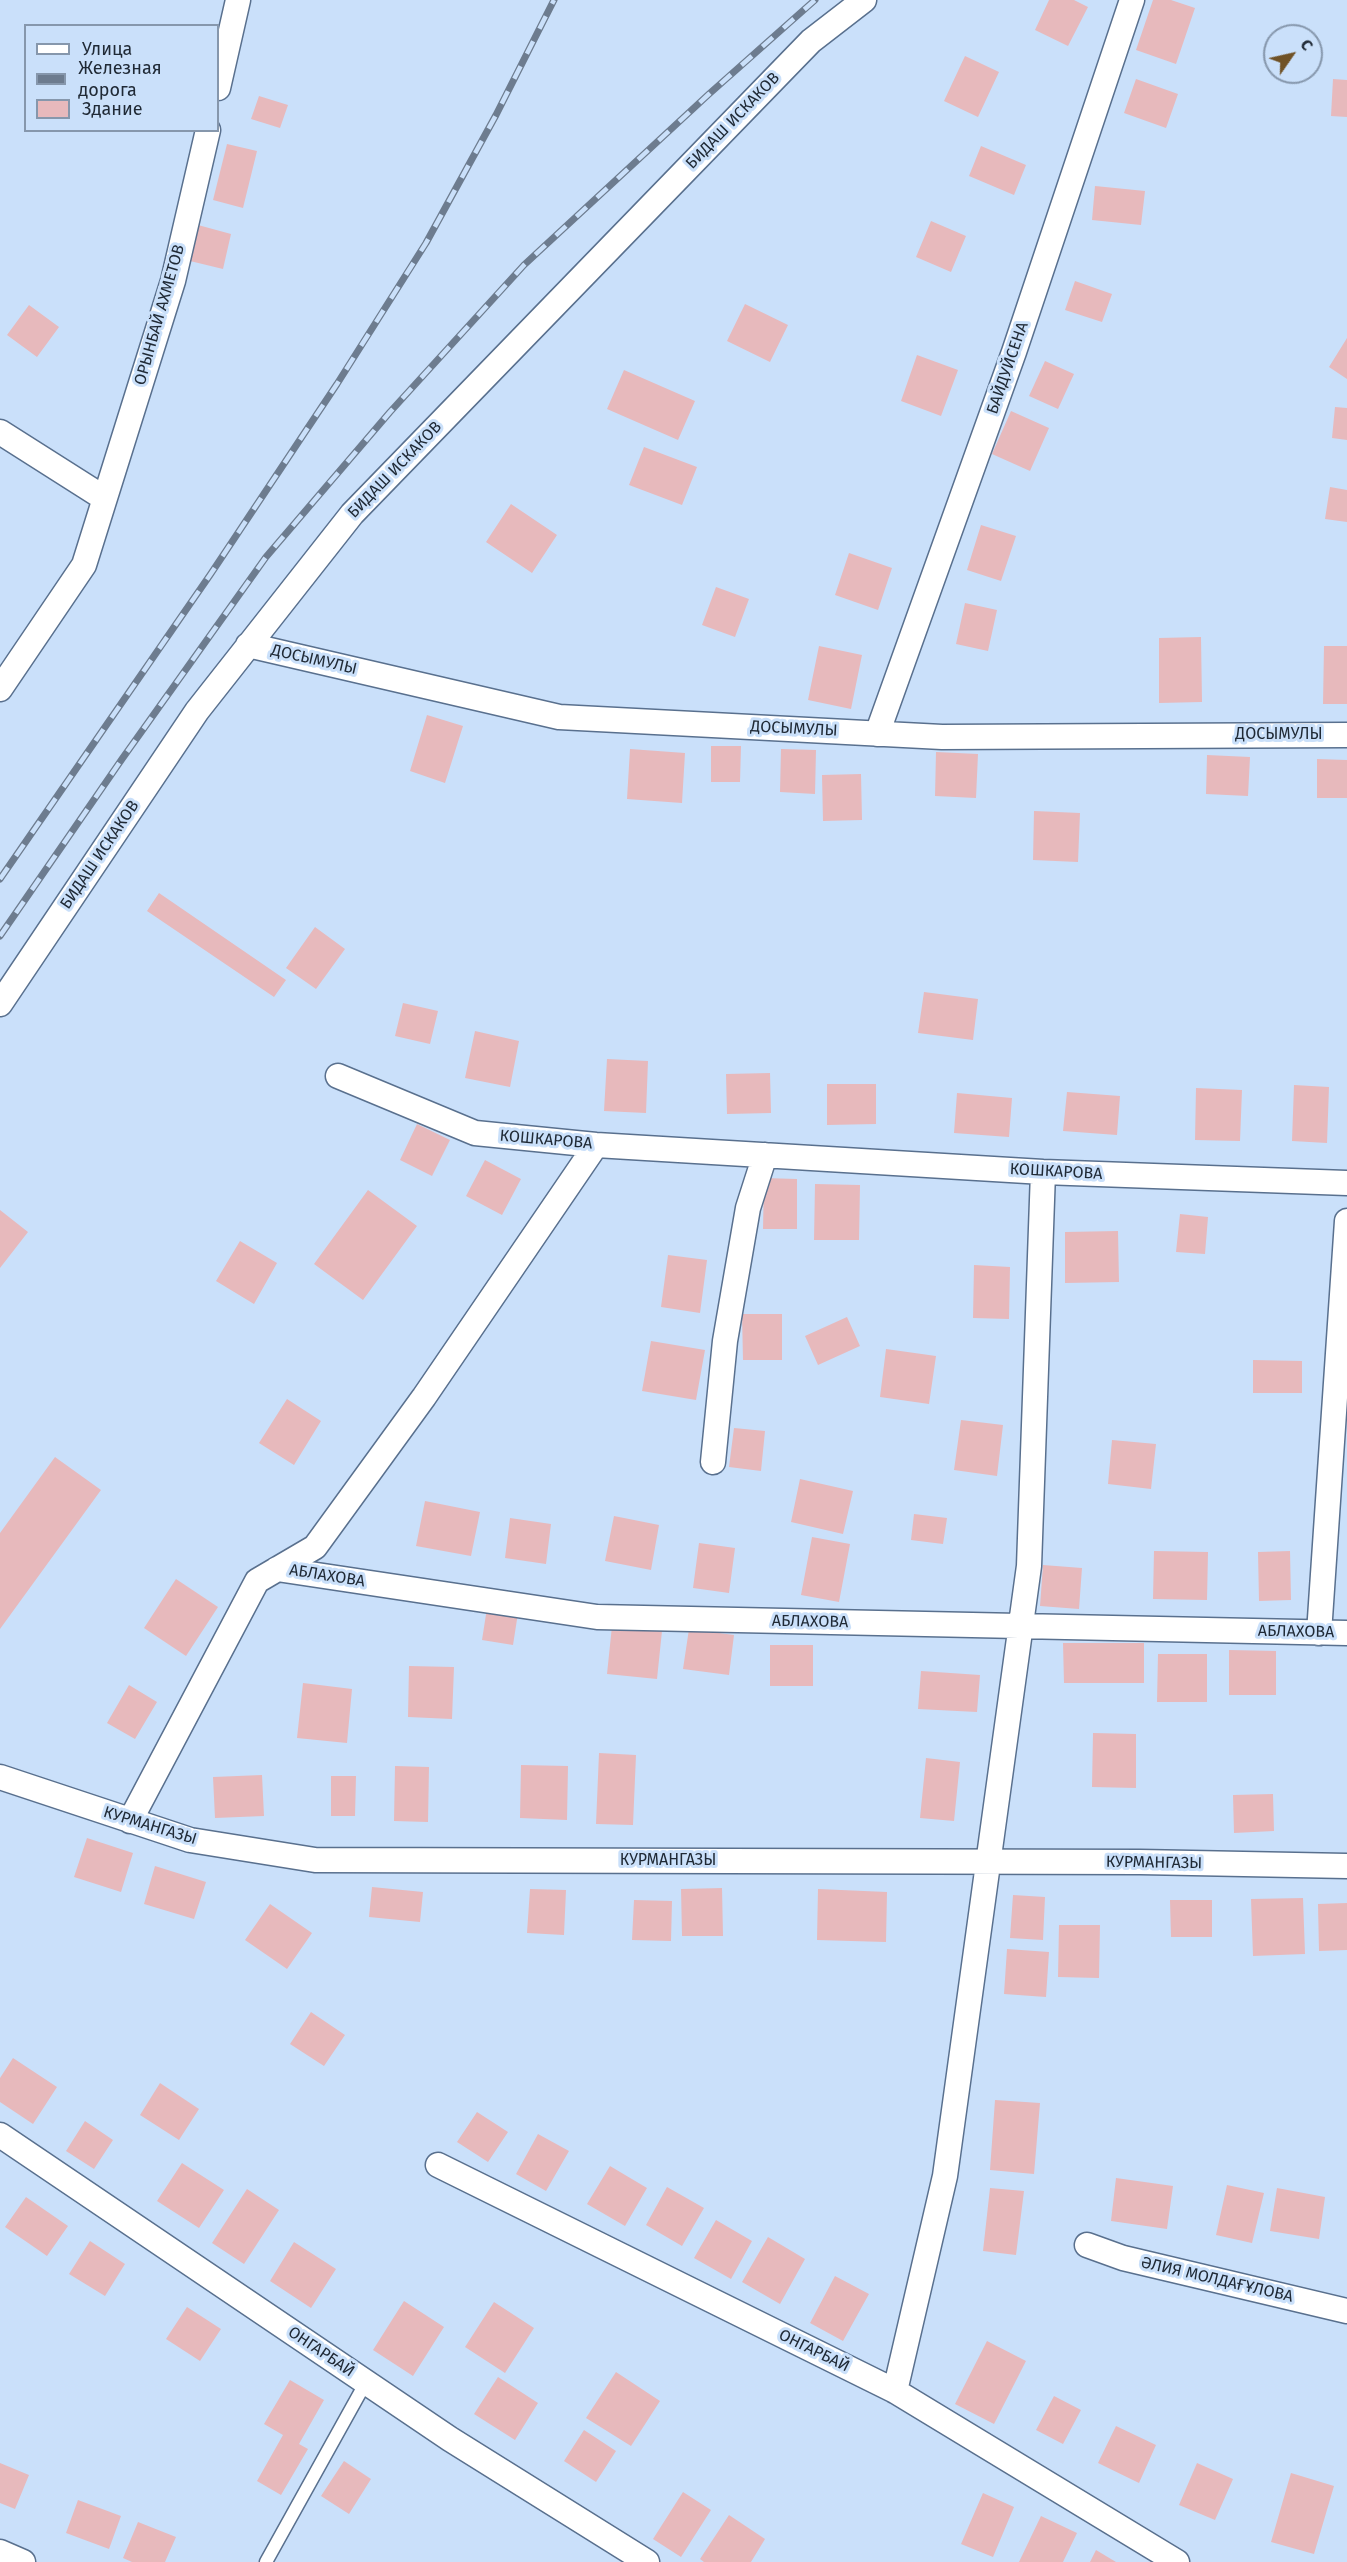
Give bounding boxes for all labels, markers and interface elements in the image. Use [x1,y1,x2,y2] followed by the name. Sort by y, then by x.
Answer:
[24,24,219,132] legend
[1263,24,1323,84] north arrow
[1296,36,1317,54] text: С
[82,38,132,60] text: Улица
[78,57,162,101] text: Железная дорога
[682,69,784,173] street label: БИДАШ ИСКАКОВ
[82,98,143,120] text: Здание
[131,243,189,387] street label: ОРЫНБАЙ АХМЕТОВ
[983,319,1033,417] street label: БАЙДУЙСЕНА
[344,418,446,522] street label: БИДАШ ИСКАКОВ
[269,641,359,679] street label: ДОСЫМУЛЫ
[750,717,838,741] street label: ДОСЫМУЛЫ
[1235,725,1323,745] street label: ДОСЫМУЛЫ
[57,797,143,913] street label: БИДАШ ИСКАКОВ
[499,1126,593,1154] street label: КОШКАРОВА
[1009,1160,1103,1184] street label: КОШКАРОВА
[288,1561,366,1591] street label: АБЛАХОВА
[772,1612,848,1632] street label: АБЛАХОВА
[1258,1622,1334,1642] street label: АБЛАХОВА
[101,1803,199,1849] street label: КУРМАНГАЗЫ
[620,1851,716,1871] street label: КУРМАНГАЗЫ
[1106,1853,1202,1873] street label: КУРМАНГАЗЫ
[1139,2253,1295,2307] street label: ӘЛИЯ МОЛДАҒҰЛОВА
[284,2323,358,2381] street label: ОНГАРБАЙ
[776,2326,852,2376] street label: ОНГАРБАЙ

